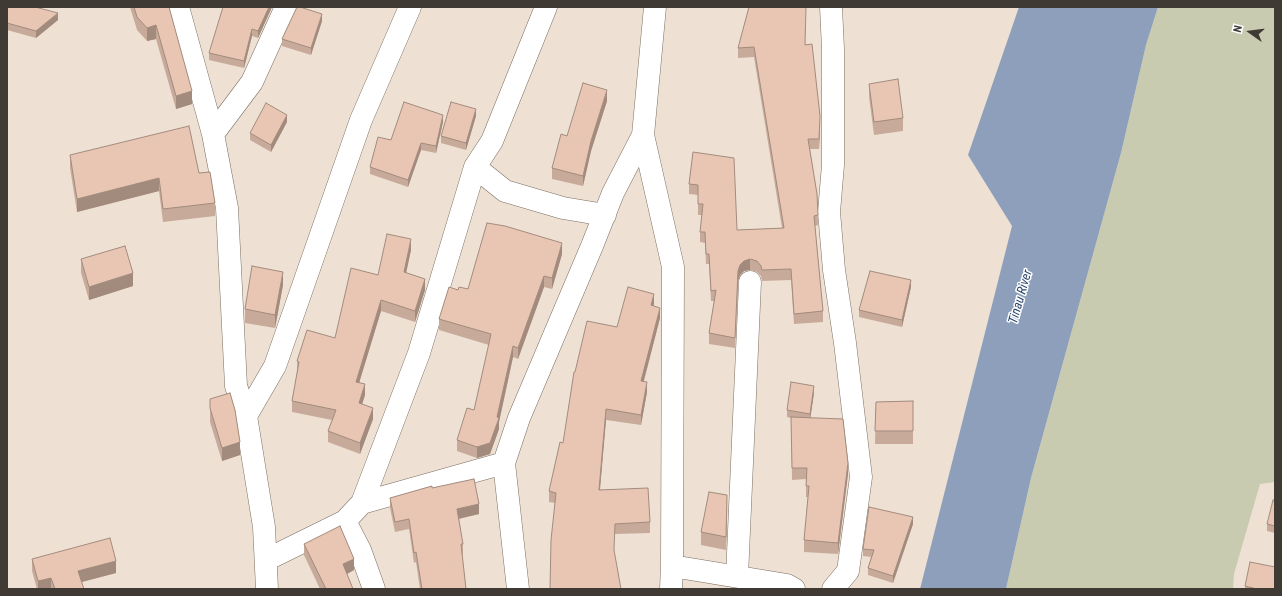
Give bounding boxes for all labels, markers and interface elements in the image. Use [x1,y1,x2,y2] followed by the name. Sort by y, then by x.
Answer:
[1230,12,1270,52] north arrow
[1231,24,1245,34] text: N
[1006,268,1036,326] water label: Tinau River

